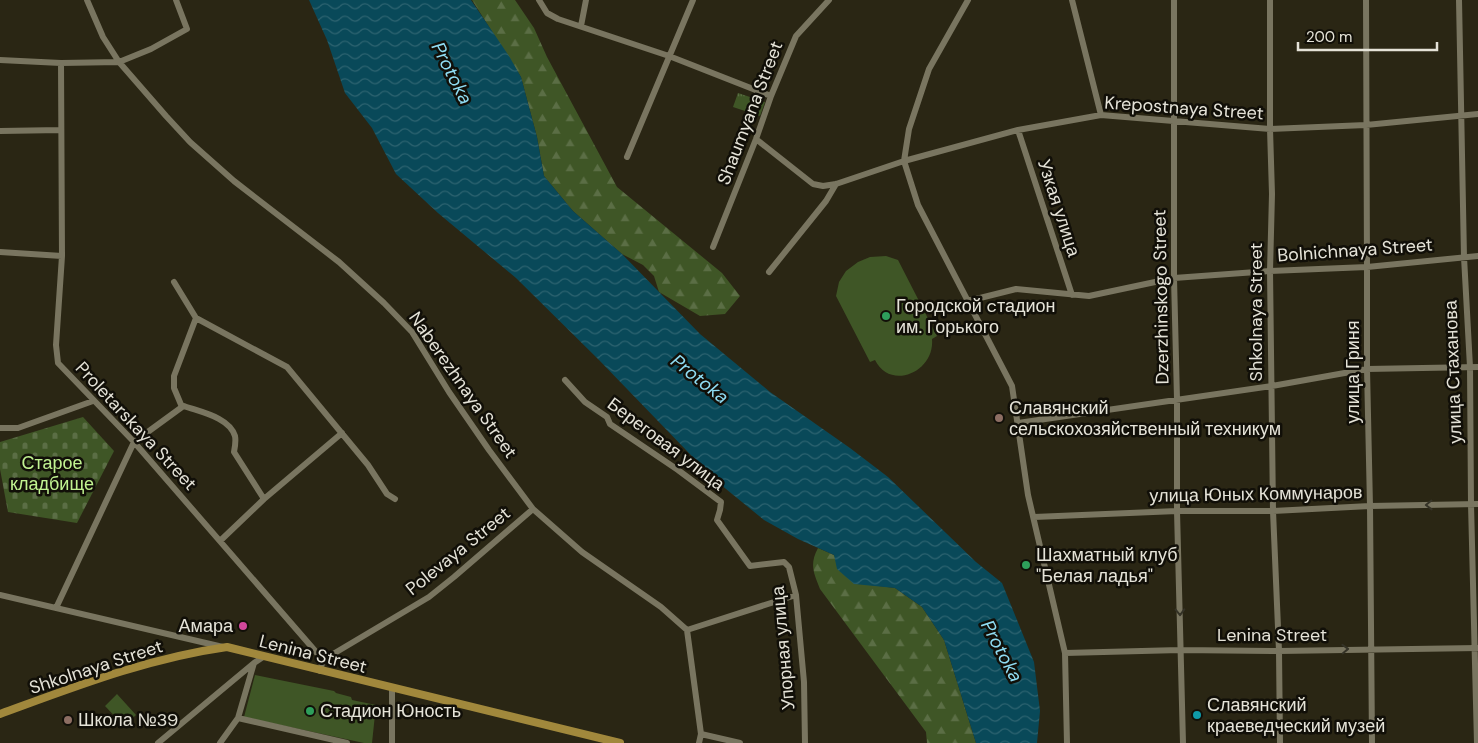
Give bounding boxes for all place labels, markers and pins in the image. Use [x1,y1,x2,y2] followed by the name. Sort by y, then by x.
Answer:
[896,294,1055,339] place label: Городской cтадион им. Горького
[880,310,892,322] marker: Городской cтадион им. Горького
[1009,396,1281,441] place label: Славянский сельскохозяйственный техникум
[993,412,1005,424] marker: Славянский сельскохозяйственный техникум
[1036,543,1178,588] place label: Шахматный клуб "Белая ладья"
[1020,559,1032,571] marker: Шахматный клуб "Белая ладья"
[179,614,234,638] place label: Амара
[237,620,249,632] marker: Амара
[1207,693,1385,738] place label: Славянский краеведческий музей
[320,699,461,723] place label: Стадион Юность
[304,705,316,717] marker: Стадион Юность
[78,708,178,732] place label: Школа №39
[1191,709,1203,721] marker: Славянский краеведческий музей
[62,714,74,726] marker: Школа №39

